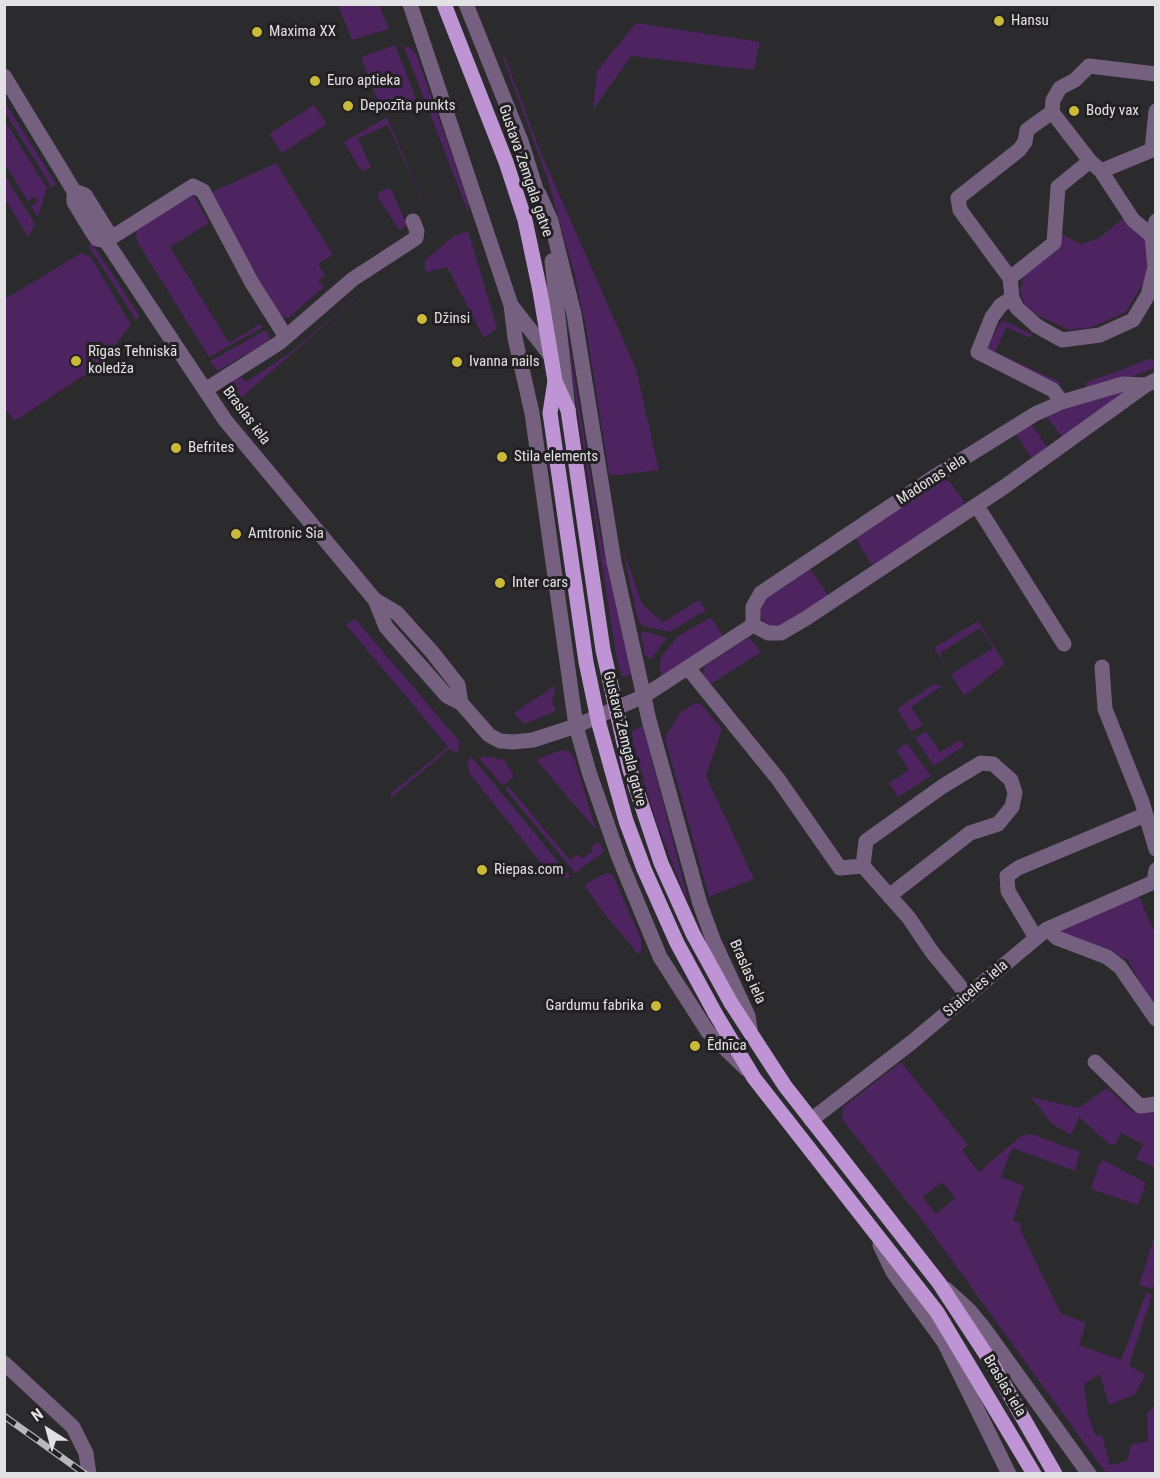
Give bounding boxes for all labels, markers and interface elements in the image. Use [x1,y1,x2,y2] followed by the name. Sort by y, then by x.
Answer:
[1011,12,1049,30] place label: Hansu
[992,14,1006,28] marker: Hansu
[269,23,336,41] place label: Maxima XX
[250,25,264,39] marker: Maxima XX
[327,72,400,90] place label: Euro aptieka
[308,74,322,88] marker: Euro aptieka
[360,97,456,115] place label: Depozīta punkts
[341,99,355,113] marker: Depozīta punkts
[1086,102,1139,120] place label: Body vax
[494,103,556,239] street label: Gustava Zemgala gatve
[1067,104,1081,118] marker: Body vax
[434,310,470,328] place label: Džinsi
[415,312,429,326] marker: Džinsi
[88,343,177,378] place label: Rīgas Tehniskā koledža
[469,353,540,371] place label: Ivanna nails
[69,354,83,368] marker: Rīgas Tehniskā koledža
[450,355,464,369] marker: Ivanna nails
[218,383,274,449] street label: Braslas iela
[188,439,234,457] place label: Befrites
[169,441,183,455] marker: Befrites
[514,448,598,466] place label: Stila elements
[495,450,509,464] marker: Stila elements
[894,451,970,509] street label: Madonas iela
[248,525,324,543] place label: Amtronic Sia
[229,527,243,541] marker: Amtronic Sia
[512,574,568,592] place label: Inter cars
[493,576,507,590] marker: Inter cars
[599,670,649,808] street label: Gustava Zemgala gatve
[494,861,564,879] place label: Riepas.com
[475,863,489,877] marker: Riepas.com
[725,937,769,1007] street label: Braslas iela
[940,957,1012,1021] street label: Staiceles iela
[546,997,644,1015] place label: Gardumu fabrika
[649,999,663,1013] marker: Gardumu fabrika
[707,1037,747,1055] place label: Ēdnīca
[688,1039,702,1053] marker: Ēdnīca
[979,1352,1029,1420] street label: Braslas iela
[18,1400,78,1460] north arrow
[28,1404,47,1426] text: N

